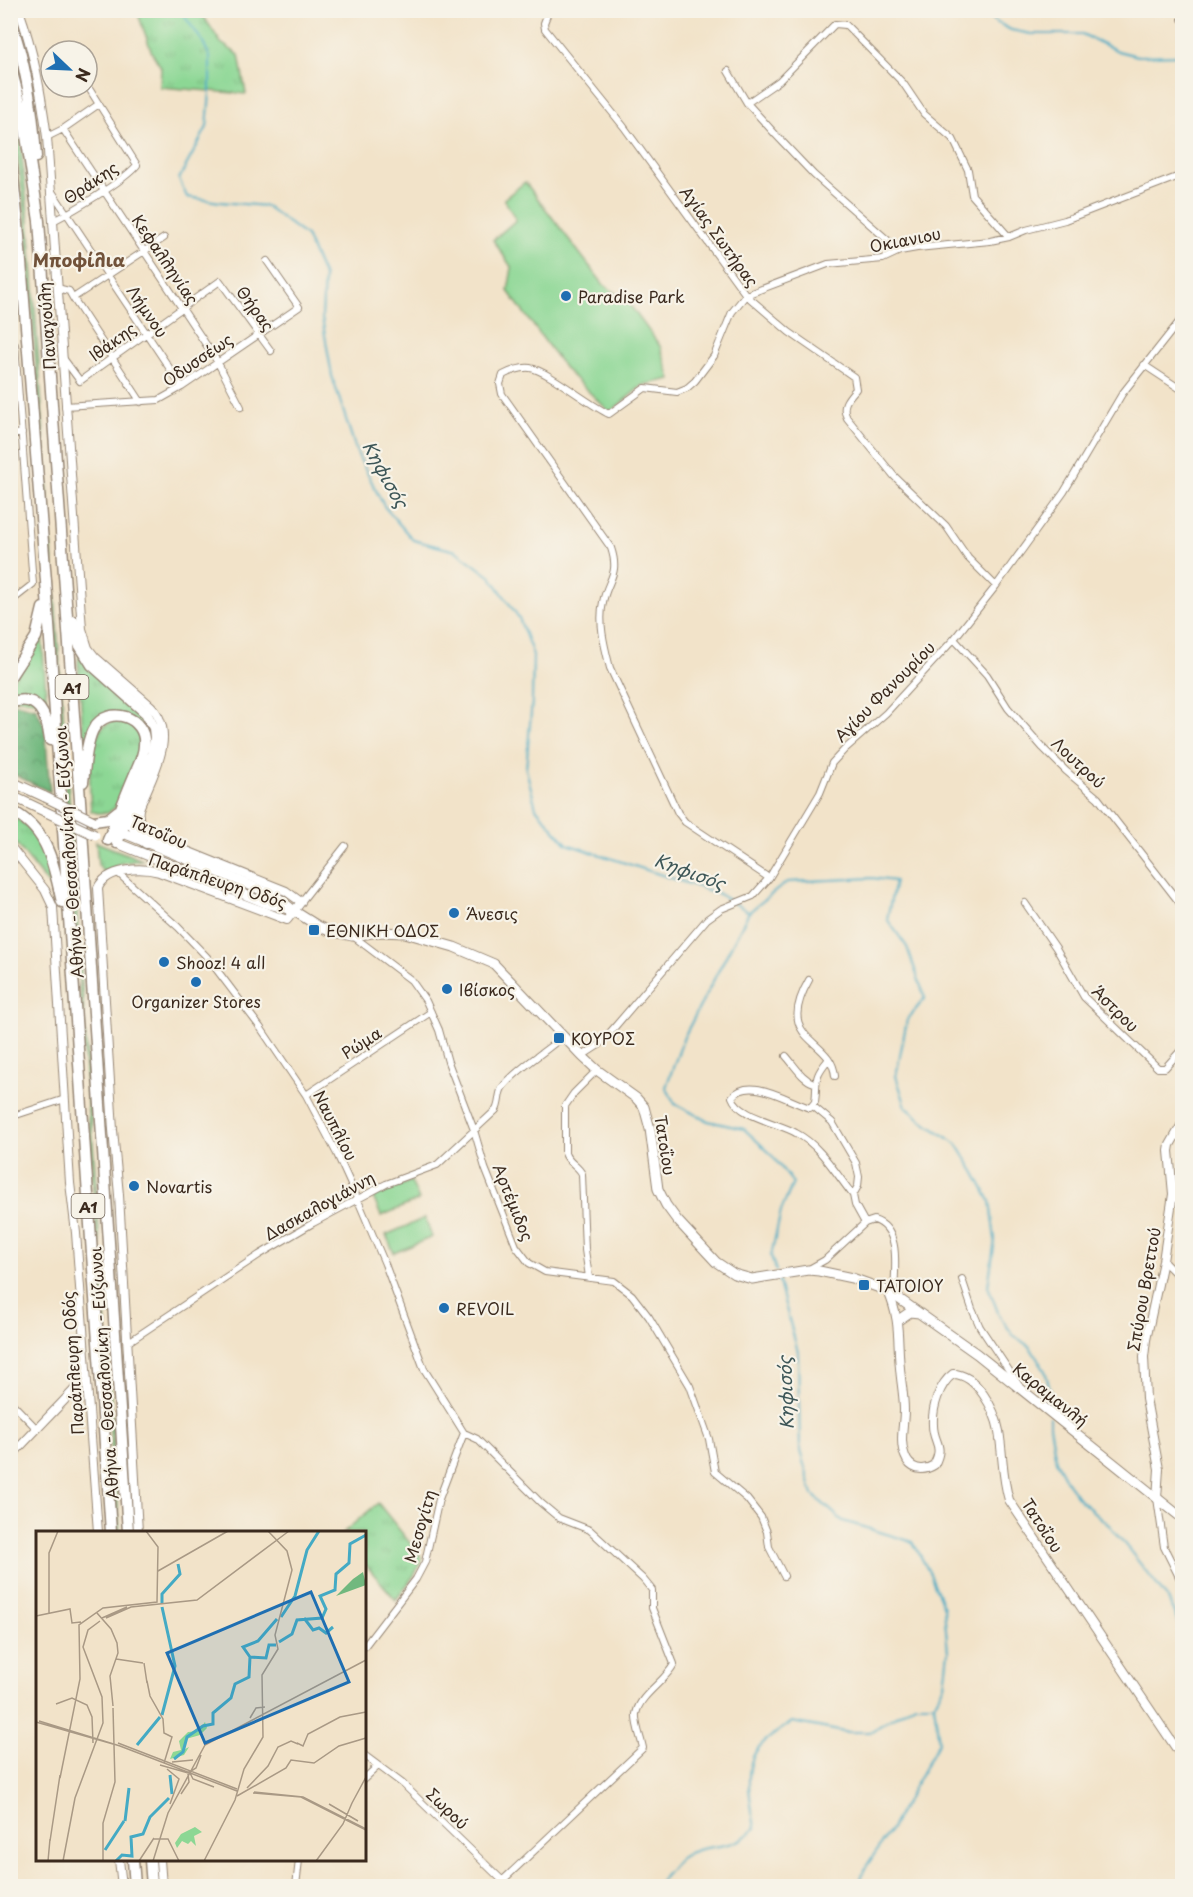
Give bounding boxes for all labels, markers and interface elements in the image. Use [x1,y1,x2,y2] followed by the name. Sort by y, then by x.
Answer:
[39,39,99,99] north arrow
[70,65,97,86] text: N
[58,155,122,209] street label: Θράκης
[675,180,765,292] street label: Αγίας Σωτήρας
[127,209,205,309] street label: Κεφαλληνίας
[867,220,943,258] street label: Οκιανιου
[33,246,126,273] district label: Μποφίλια
[122,280,174,342] street label: Λήμνου
[231,280,281,336] street label: Θήρας
[31,281,61,371] street label: Παναγούλη
[578,284,685,308] place label: Paradise Park
[559,289,573,303] marker: Paradise Park
[84,316,140,366] street label: Ιθάκης
[157,327,237,391] street label: Οδυσσέως
[356,435,416,514] water label: Κηφισός
[828,635,940,747] street label: Αγίου Φανουρίου
[56,675,88,699] road number: Α1
[47,724,89,979] street label: Αθήνα - Θεσσαλονίκη - Εύζωνοι
[1047,731,1111,793] street label: Λουτρού
[126,808,192,854] street label: Τατοΐου
[146,846,290,914] street label: Παράπλευρη Οδός
[651,846,731,897] water label: Κηφισός
[466,901,518,925] place label: Άνεσις
[447,906,461,920] marker: Άνεσις
[326,918,439,942] place label: ΕΘΝΙΚΗ ΟΔΟΣ
[307,923,321,937] marker: ΕΘΝΙΚΗ ΟΔΟΣ
[176,950,265,974] place label: Shooz! 4 all
[157,955,171,969] marker: Shooz! 4 all
[189,975,203,989] marker: Organizer Stores
[459,977,515,1001] place label: Ιβίσκος
[1087,979,1145,1037] street label: Άστρου
[440,982,454,996] marker: Ιβίσκος
[131,989,261,1013] place label: Organizer Stores
[336,1020,386,1064] street label: Ρώμα
[571,1026,635,1050] place label: ΚΟΥΡΟΣ
[552,1031,566,1045] marker: ΚΟΥΡΟΣ
[308,1086,364,1164] street label: Ναυπλίου
[649,1113,683,1177] street label: Τατοΐου
[488,1160,540,1244] street label: Αρτέμιδος
[259,1165,379,1245] street label: Δασκαλογιάννη
[146,1174,212,1198] place label: Novartis
[127,1179,141,1193] marker: Novartis
[72,1194,104,1218] road number: Α1
[1120,1225,1166,1353] street label: Σπύρου Βρεττού
[82,1245,124,1500] street label: Αθήνα - Θεσσαλονίκη - Εύζωνοι
[876,1273,944,1297] place label: ΤΑΤΟΙΟΥ
[857,1278,871,1292] marker: ΤΑΤΟΙΟΥ
[55,1290,89,1436] street label: Παράπλευρη Οδός
[456,1296,514,1320] place label: REVOIL
[437,1301,451,1315] marker: REVOIL
[770,1354,800,1430] water label: Κηφισός
[1008,1356,1094,1432] street label: Καραμανλή
[397,1487,441,1565] street label: Μεσογίτη
[1016,1493,1070,1557] street label: Τατοΐου
[36,1531,366,1861] inset map
[422,1782,474,1834] street label: Σωρού

